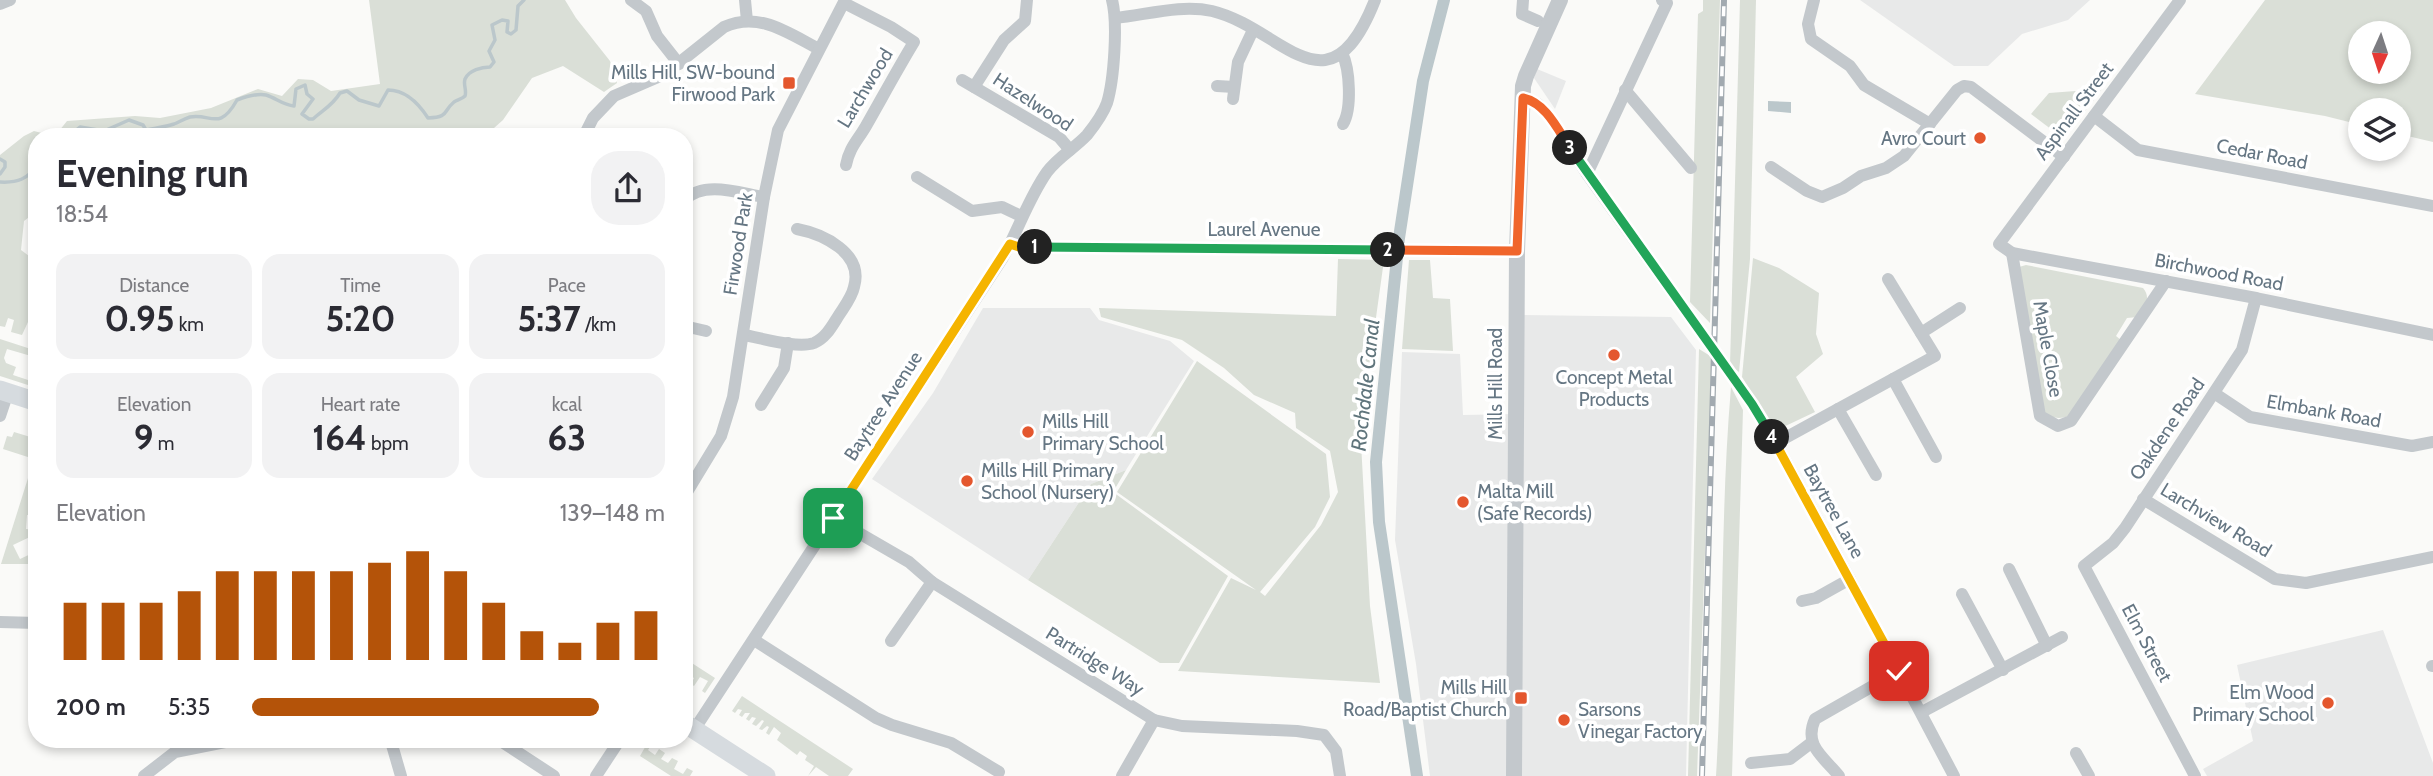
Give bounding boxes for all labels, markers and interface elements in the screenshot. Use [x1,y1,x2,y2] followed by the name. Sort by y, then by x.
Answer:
[2348,21,2412,84] north arrow
[2348,21,2411,161] map controls
[832,44,898,132] street label: Larchwood
[2030,57,2118,164] street label: Aspinall Street
[611,61,775,106] place label: Mills Hill, SW-bound Firwood Park
[989,68,1077,136] street label: Hazelwood
[781,75,797,91] marker: Mills Hill, SW-bound Firwood Park
[2348,98,2411,161] button: layers
[1881,127,1967,150] place label: Avro Court
[1552,130,1588,166] pin: 3
[1972,130,1988,146] marker: Avro Court
[2214,134,2310,174] street label: Cedar Road
[1564,136,1575,159] text: 3
[56,150,249,197] text: Evening run
[591,151,665,225] button: share
[719,191,758,297] street label: Firwood Park
[56,200,108,228] text: 18:54
[1207,218,1321,241] street label: Laurel Avenue
[1018,230,1052,264] pin: 1
[1370,232,1406,268] pin: 2
[1031,235,1038,258] text: 1
[1382,238,1393,261] text: 2
[2153,248,2285,296] street label: Birchwood Road
[119,274,189,297] text: Distance
[340,274,381,297] text: Time
[548,274,586,297] text: Pace
[104,297,174,340] text: 0.95
[326,297,395,340] text: 5:20
[517,297,581,340] text: 5:37
[2028,299,2068,399] street label: Maple Close
[174,313,204,336] text: km
[581,313,616,336] text: /km
[1346,318,1384,452] water label: Rochdale Canal
[1484,328,1507,440] street label: Mills Hill Road
[839,347,927,465] street label: Baytree Avenue
[1606,347,1622,363] marker: Concept Metal Products
[1556,366,1673,411] place label: Concept Metal Products
[2125,374,2209,484] street label: Oakdene Road
[2265,390,2383,432] street label: Elmbank Road
[117,393,191,416] text: Elevation
[321,393,400,416] text: Heart rate
[552,393,582,416] text: kcal
[1042,410,1164,455] place label: Mills Hill Primary School
[134,416,154,459] text: 9
[312,416,367,459] text: 164
[548,416,586,459] text: 63
[1754,420,1790,454] pin: 4
[1020,424,1036,440] marker: Mills Hill Primary School
[1766,425,1777,448] text: 4
[154,432,174,455] text: m
[367,432,409,455] text: bpm
[981,459,1114,504] place label: Mills Hill Primary School (Nursery)
[1799,460,1870,563] street label: Baytree Lane
[959,473,975,489] marker: Mills Hill Primary School (Nursery)
[2156,478,2276,562] street label: Larchview Road
[1477,480,1592,525] place label: Malta Mill (Safe Records)
[803,488,863,548] pin
[1455,494,1471,510] marker: Malta Mill (Safe Records)
[56,499,146,527] text: Elevation
[560,499,665,527] text: 139–148 m
[814,499,852,537] icon: arrive
[2117,600,2177,686] street label: Elm Street
[1042,622,1149,701] street label: Partridge Way
[1869,641,1929,701] pin
[1880,652,1918,690] icon: check
[1343,676,1508,721] place label: Mills Hill Road/Baptist Church
[2192,681,2315,726] place label: Elm Wood Primary School
[1513,690,1529,706] marker: Mills Hill Road/Baptist Church
[56,693,126,721] text: 200 m
[168,693,210,721] text: 5:35
[2320,695,2336,711] marker: Elm Wood Primary School
[1578,698,1703,743] place label: Sarsons Vinegar Factory
[1556,712,1572,728] marker: Sarsons Vinegar Factory

